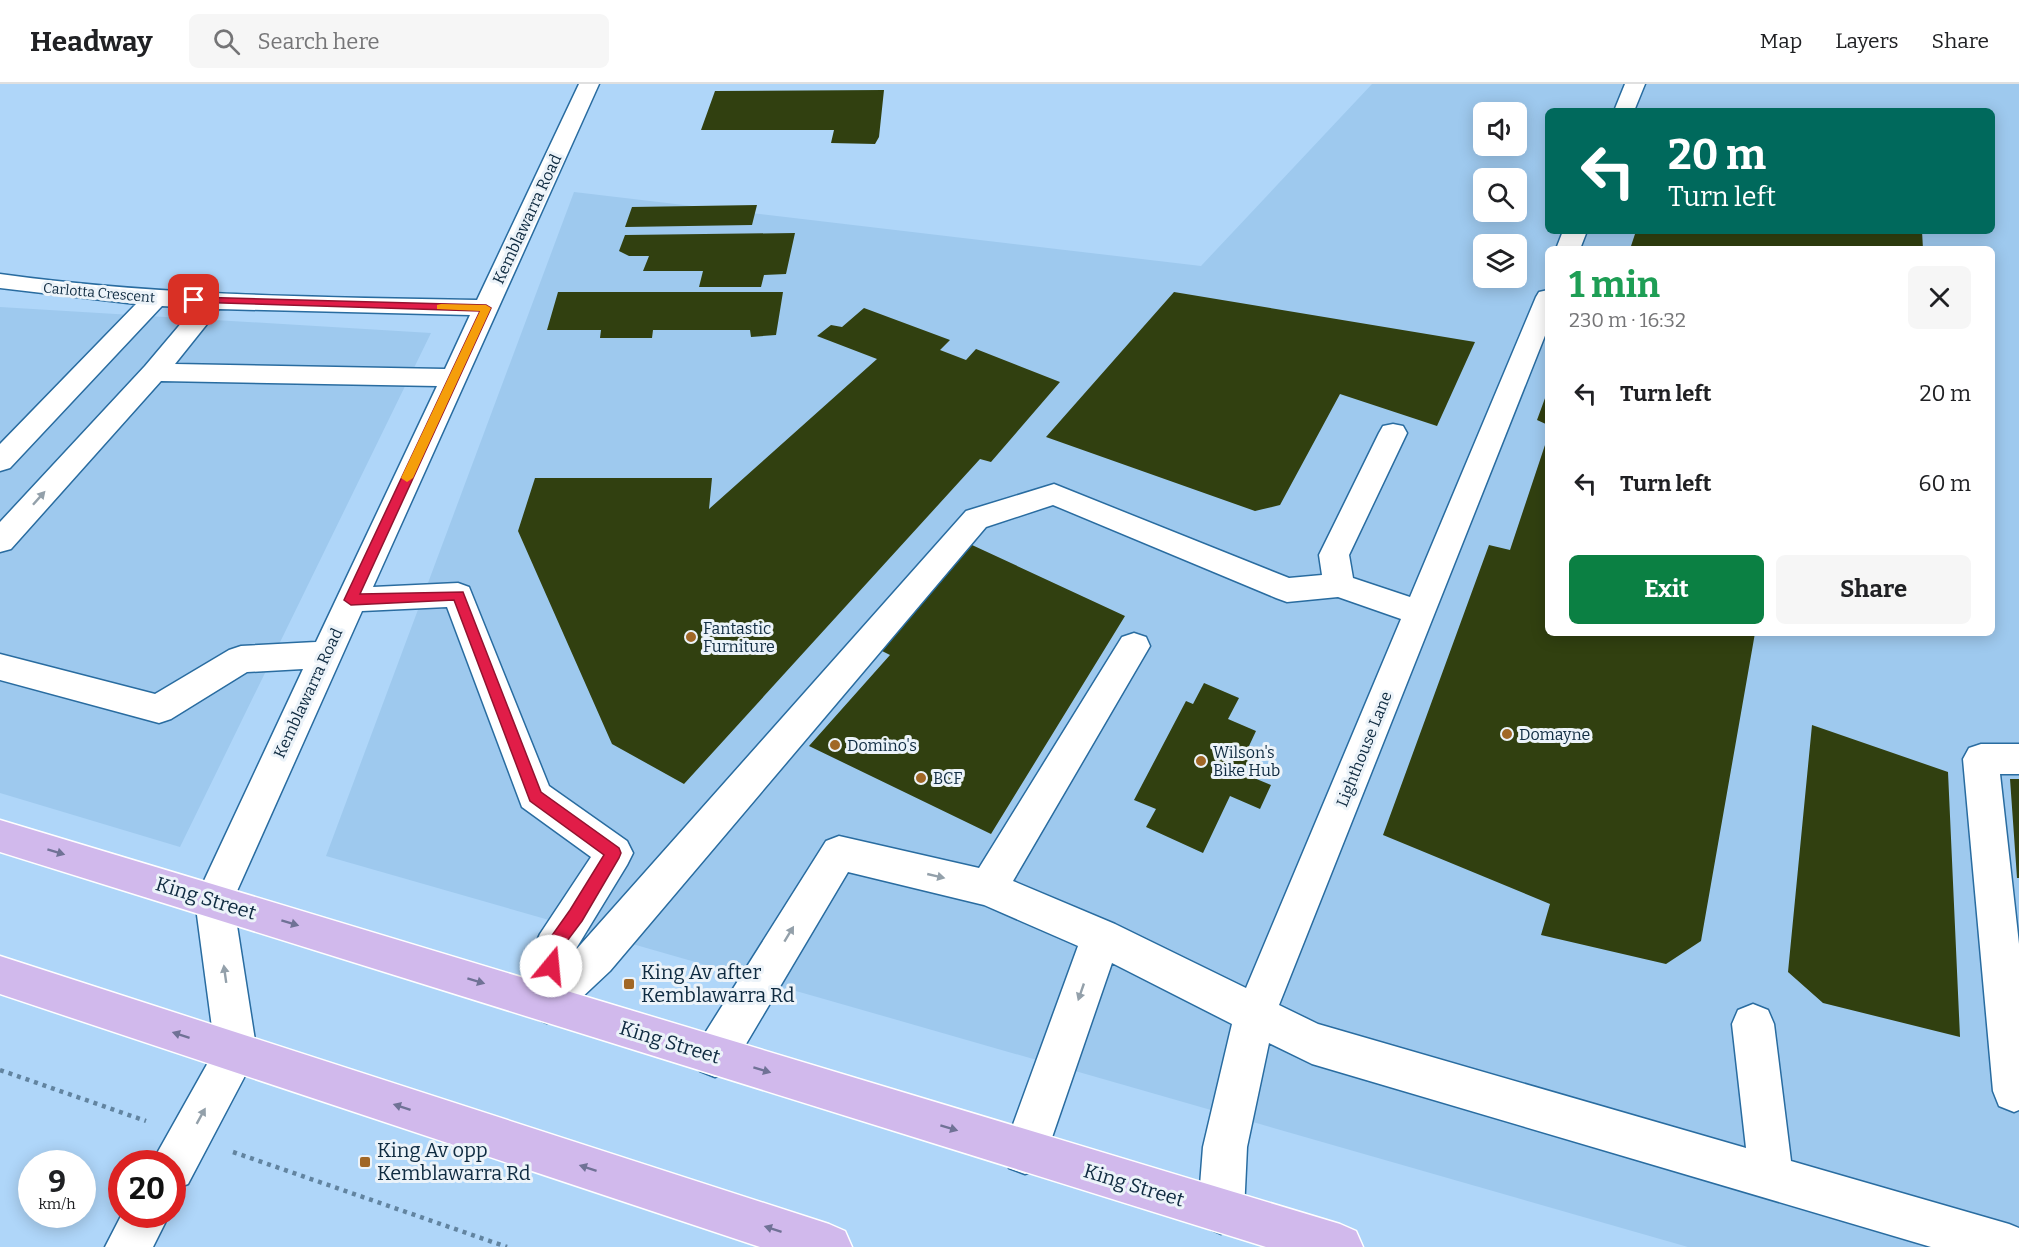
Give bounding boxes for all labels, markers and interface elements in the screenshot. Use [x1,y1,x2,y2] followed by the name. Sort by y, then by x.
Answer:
[189,14,609,68] search box
[30,25,153,58] text: Headway
[210,25,243,58] icon: search
[258,28,380,55] text: Search here
[1760,28,1802,54] text: Map
[1835,28,1899,54] text: Layers
[1932,28,1989,54] text: Share
[1473,102,1527,288] map controls
[1473,102,1527,156] button: sound
[1668,130,1766,180] text: 20 m
[1569,132,1647,210] icon: left
[489,151,566,287] street label: Kemblawarra Road
[1473,168,1527,222] button: search
[1668,181,1776,213] text: Turn left
[1473,234,1527,288] button: layers
[1569,263,1660,307] text: 1 min
[1908,266,1971,329] button: close
[168,274,219,325] pin
[42,280,156,306] street label: Carlotta Crescent
[177,283,210,316] icon: arrive
[1569,308,1686,332] text: 230 m · 16:32
[1569,377,1602,410] icon: left
[1620,380,1712,407] text: Turn left
[1920,380,1971,407] text: 20 m
[1569,467,1602,500] icon: left
[1620,470,1712,497] text: Turn left
[1919,470,1971,497] text: 60 m
[32,491,45,506] one-way arrow
[1569,555,1764,624] button: Exit
[1776,555,1971,624] button: Share
[703,619,775,656] place label: Fantastic Furniture
[270,625,347,761] street label: Kemblawarra Road
[684,630,698,644] marker: Fantastic Furniture
[1332,689,1396,809] street label: Lighthouse Lane
[1519,725,1590,744] place label: Domayne
[1500,727,1514,741] marker: Domayne
[847,736,917,755] place label: Domino's
[828,738,842,752] marker: Domino's
[1213,743,1280,780] place label: Wilson's Bike Hub
[1194,754,1208,768] marker: Wilson's Bike Hub
[933,769,962,788] place label: BCF
[914,771,928,785] marker: BCF
[47,848,65,857] one-way arrow
[153,871,259,925] street label: King Street
[927,871,945,881] one-way arrow
[281,919,299,929] one-way arrow
[784,926,795,942] one-way arrow
[519,934,583,998] position arrow
[641,960,795,1007] place label: King Av after Kemblawarra Rd
[220,965,229,984] one-way arrow
[467,977,485,986] one-way arrow
[622,977,636,991] marker: King Av after Kemblawarra Rd
[1076,983,1086,1001] one-way arrow
[617,1015,723,1069] street label: King Street
[172,1030,190,1039] one-way arrow
[753,1066,771,1075] one-way arrow
[393,1102,411,1112] one-way arrow
[196,1108,206,1125] one-way arrow
[940,1124,958,1133] one-way arrow
[377,1138,531,1185] place label: King Av opp Kemblawarra Rd
[108,1150,186,1228] speed limit sign: 20
[358,1155,372,1169] marker: King Av opp Kemblawarra Rd
[1081,1158,1187,1212] street label: King Street
[579,1163,597,1172] one-way arrow
[48,1164,66,1200] text: 9
[38,1195,76,1213] text: km/h
[764,1224,782,1233] one-way arrow

